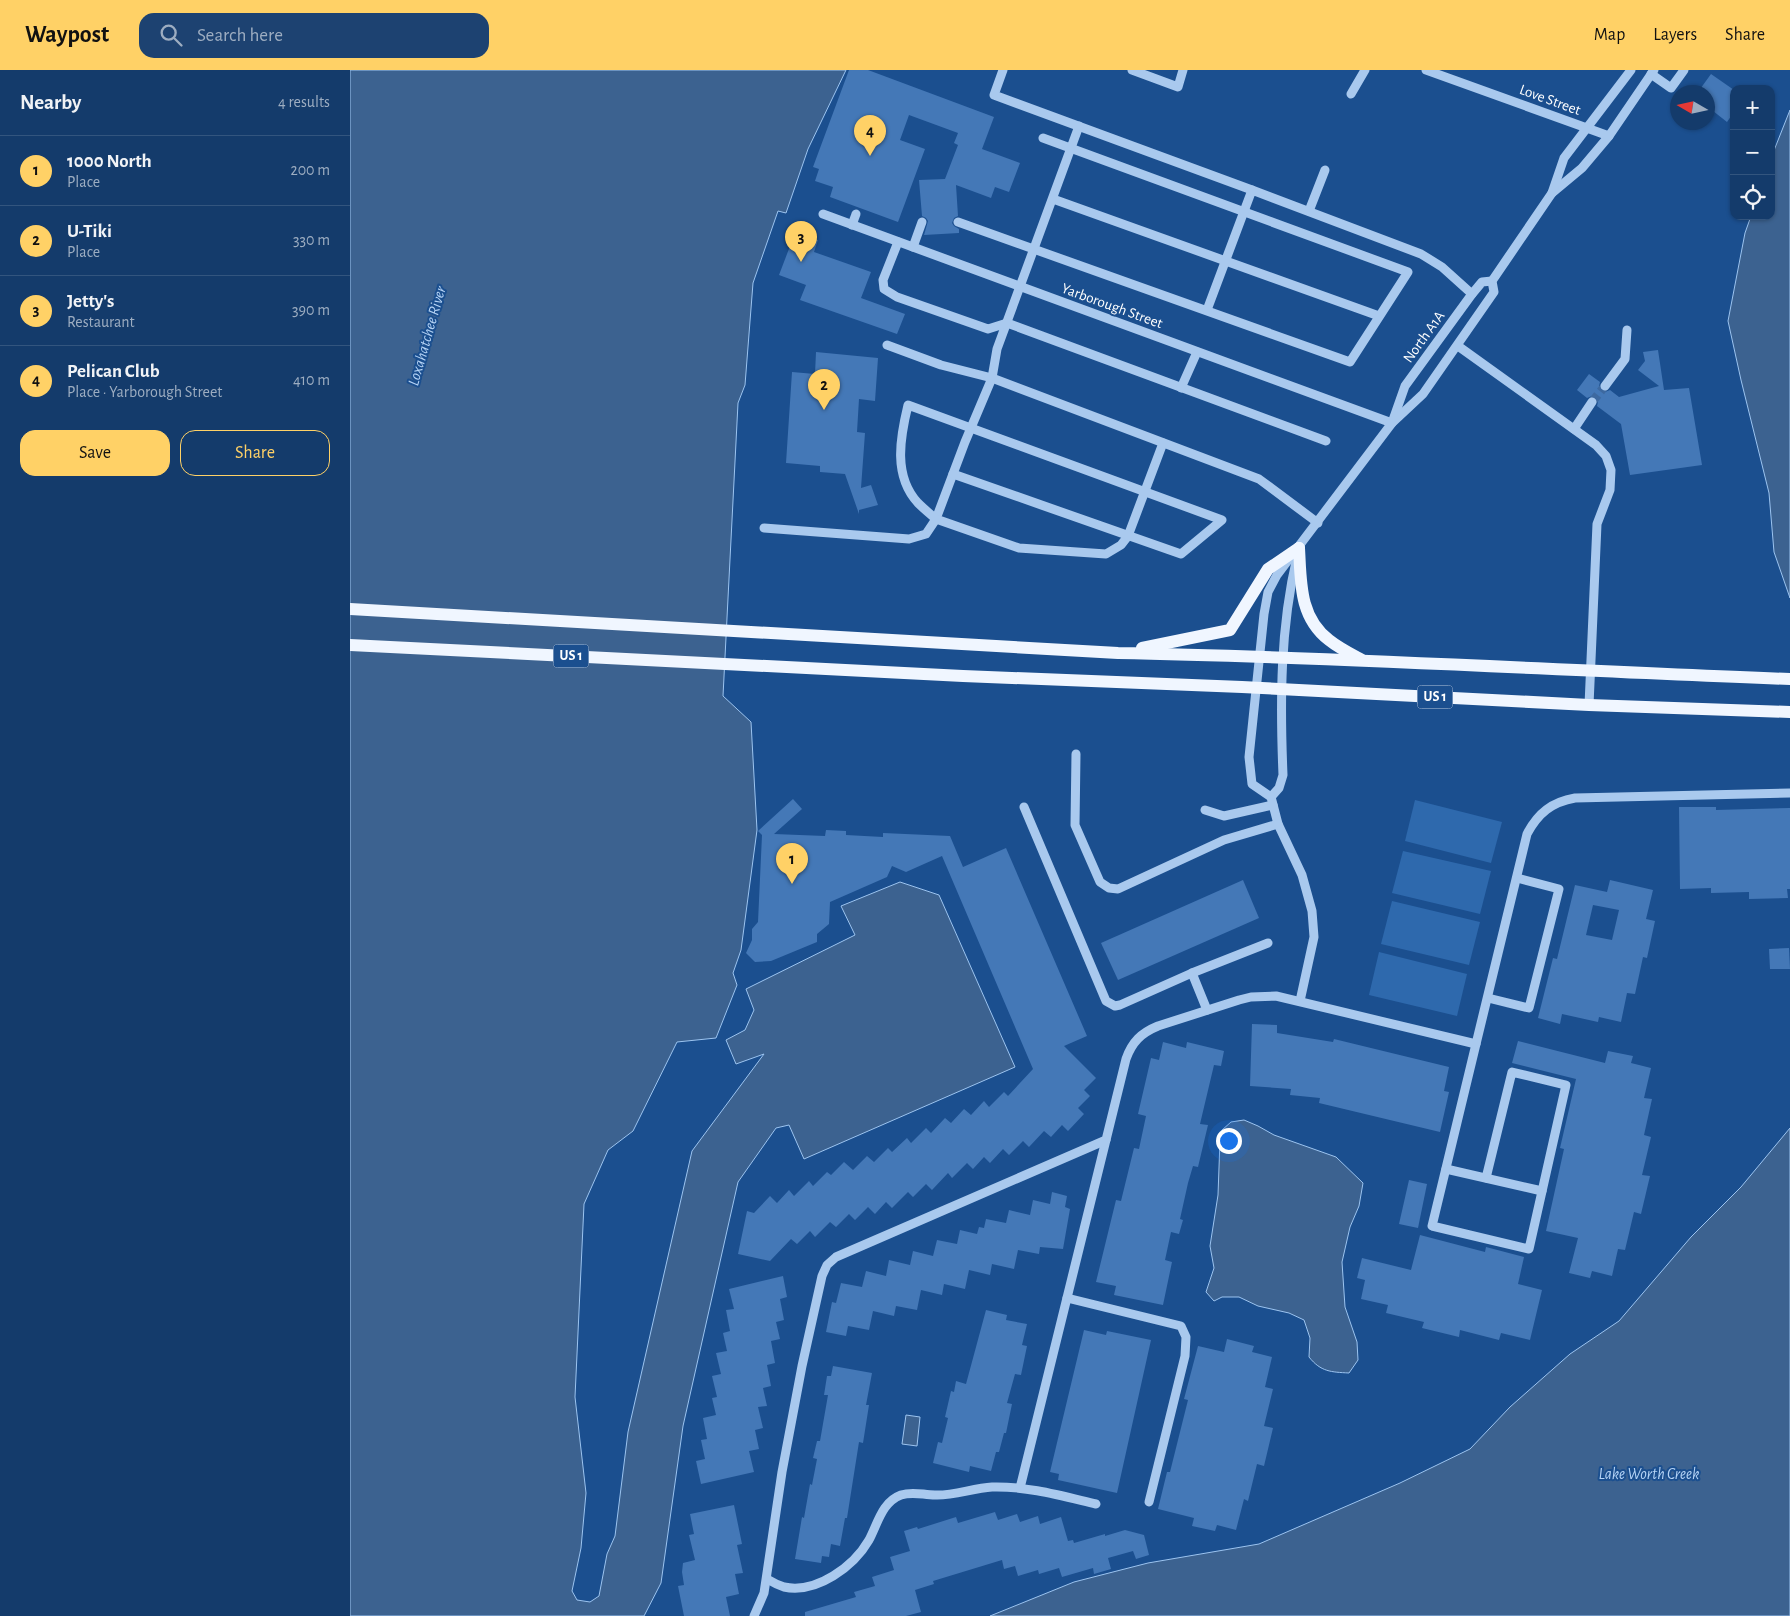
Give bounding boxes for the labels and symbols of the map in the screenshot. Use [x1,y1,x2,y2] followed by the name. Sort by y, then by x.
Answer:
[1517,82,1583,118] street label: Love Street
[1670,85,1715,130] north arrow
[854,115,886,156] pin: 4
[785,221,817,262] pin: 3
[1060,281,1165,331] street label: Yarborough Street
[405,284,449,388] water label: Loxahatchee River
[1400,308,1448,366] street label: North A1A
[808,369,840,410] pin: 2
[554,644,588,668] road number: US 1
[1418,686,1452,708] road number: US 1
[776,843,808,884] pin: 1
[1216,1128,1242,1154] your location
[1599,1466,1699,1482] water label: Lake Worth Creek

